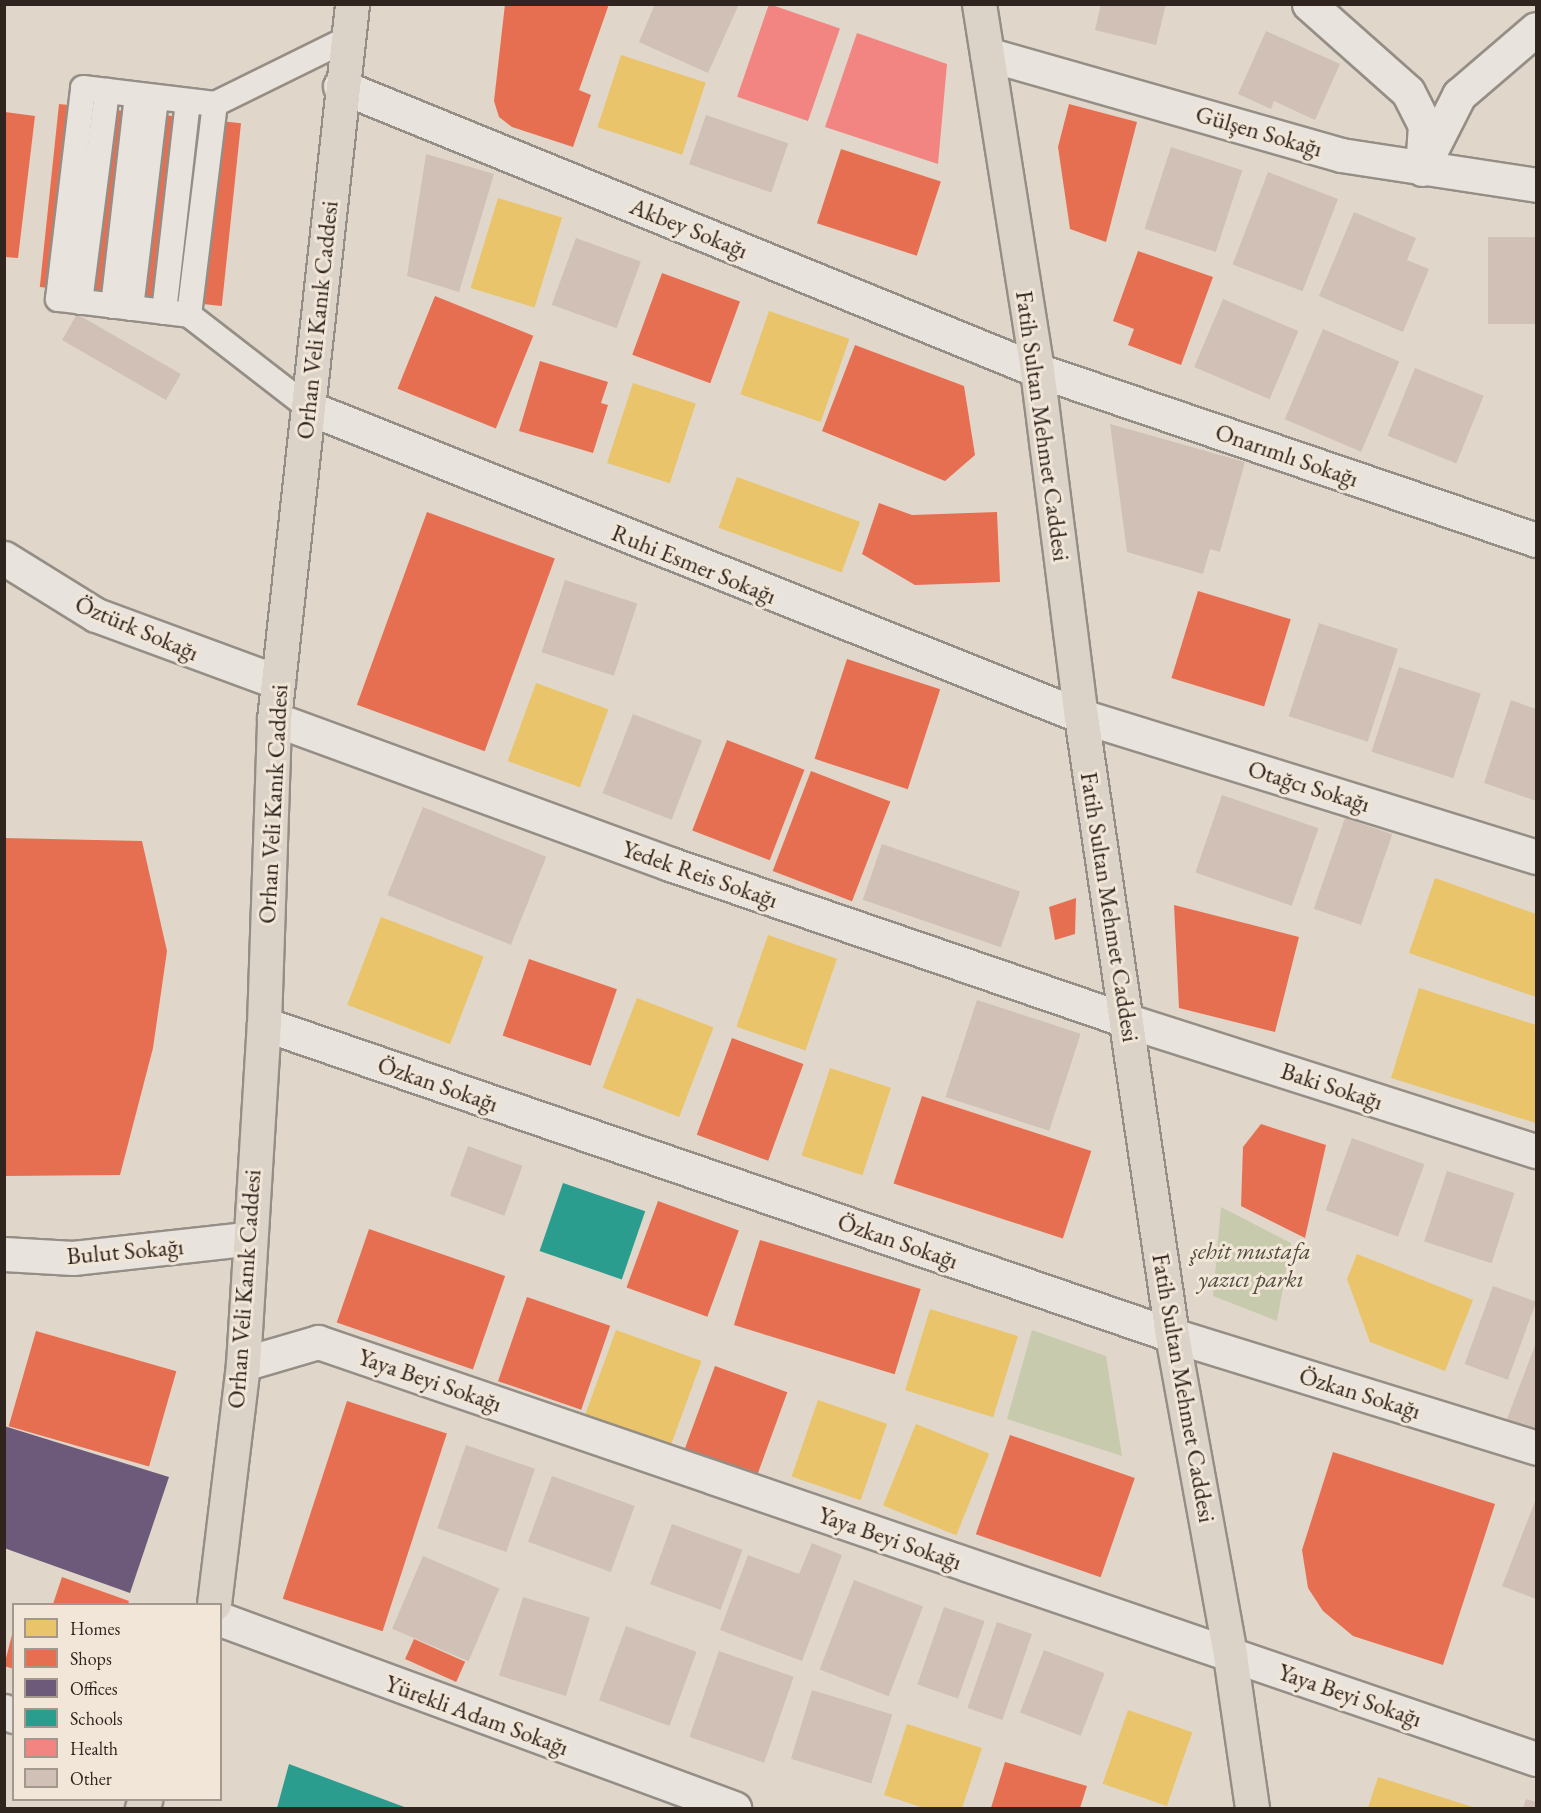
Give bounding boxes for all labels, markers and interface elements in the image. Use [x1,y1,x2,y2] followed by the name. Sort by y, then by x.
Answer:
[1192,99,1326,163] street label: Gülşen Sokağı
[626,191,752,265] street label: Akbey Sokağı
[290,199,344,441] street label: Orhan Veli Kanık Caddesi
[1010,289,1076,563] street label: Fatih Sultan Mehmet Caddesi
[1212,417,1362,493] street label: Onarımlı Sokağı
[608,518,780,610] street label: Ruhi Esmer Sokağı
[71,589,203,667] street label: Öztürk Sokağı
[252,684,294,924] street label: Orhan Veli Kanık Caddesi
[1245,754,1373,818] street label: Otağcı Sokağı
[1074,770,1146,1044] street label: Fatih Sultan Mehmet Caddesi
[618,834,782,914] street label: Yedek Reis Sokağı
[374,1050,502,1118] street label: Özkan Sokağı
[1277,1056,1387,1116] street label: Baki Sokağı
[221,1168,267,1410] street label: Orhan Veli Kanık Caddesi
[834,1207,962,1275] street label: Özkan Sokağı
[65,1232,185,1270] street label: Bulut Sokağı
[1191,1237,1311,1293] park label: şehit mustafa yazıcı parkı
[1146,1251,1222,1525] street label: Fatih Sultan Mehmet Caddesi
[354,1342,506,1418] street label: Yaya Beyi Sokağı
[1296,1361,1424,1425] street label: Özkan Sokağı
[814,1500,966,1576] street label: Yaya Beyi Sokağı
[12,1603,222,1801] legend
[70,1617,120,1640] text: Homes
[70,1647,112,1670] text: Shops
[1274,1657,1426,1733] street label: Yaya Beyi Sokağı
[381,1668,573,1762] street label: Yürekli Adam Sokağı
[70,1677,118,1700] text: Offices
[70,1707,123,1730] text: Schools
[70,1737,118,1760] text: Health
[70,1767,112,1790] text: Other

